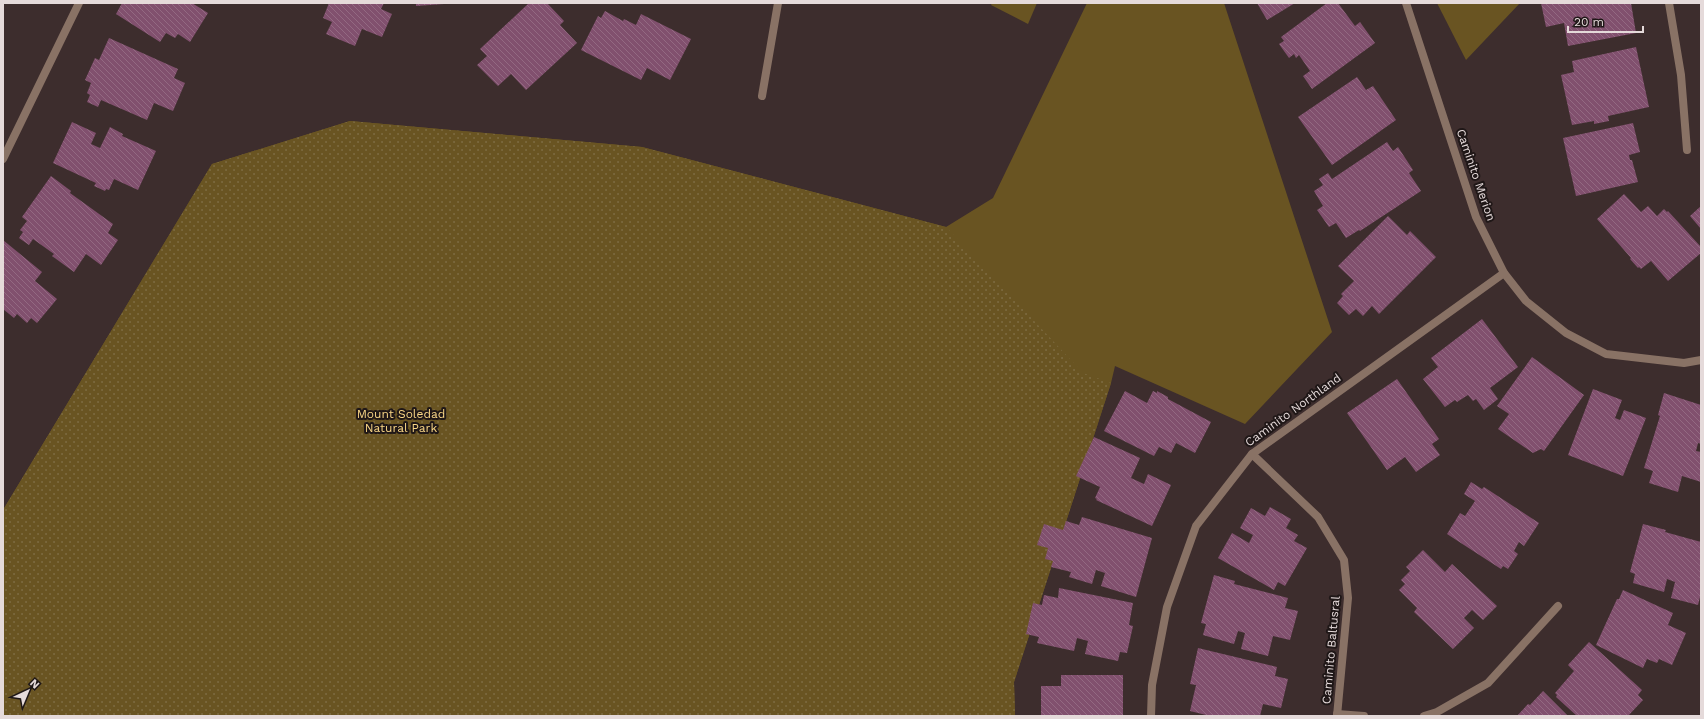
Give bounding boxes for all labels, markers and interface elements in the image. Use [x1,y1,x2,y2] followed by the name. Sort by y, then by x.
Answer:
[1568,8,1643,34] scale bar
[1574,15,1604,29] text: 20 m
[1454,127,1498,223] street label: Caminito Merion
[1242,371,1344,449] street label: Caminito Northland
[357,407,445,435] park label: Mount Soledad Natural Park
[1319,595,1343,705] street label: Caminito Baltusral
[8,671,48,711] north arrow
[27,677,42,692] text: N

